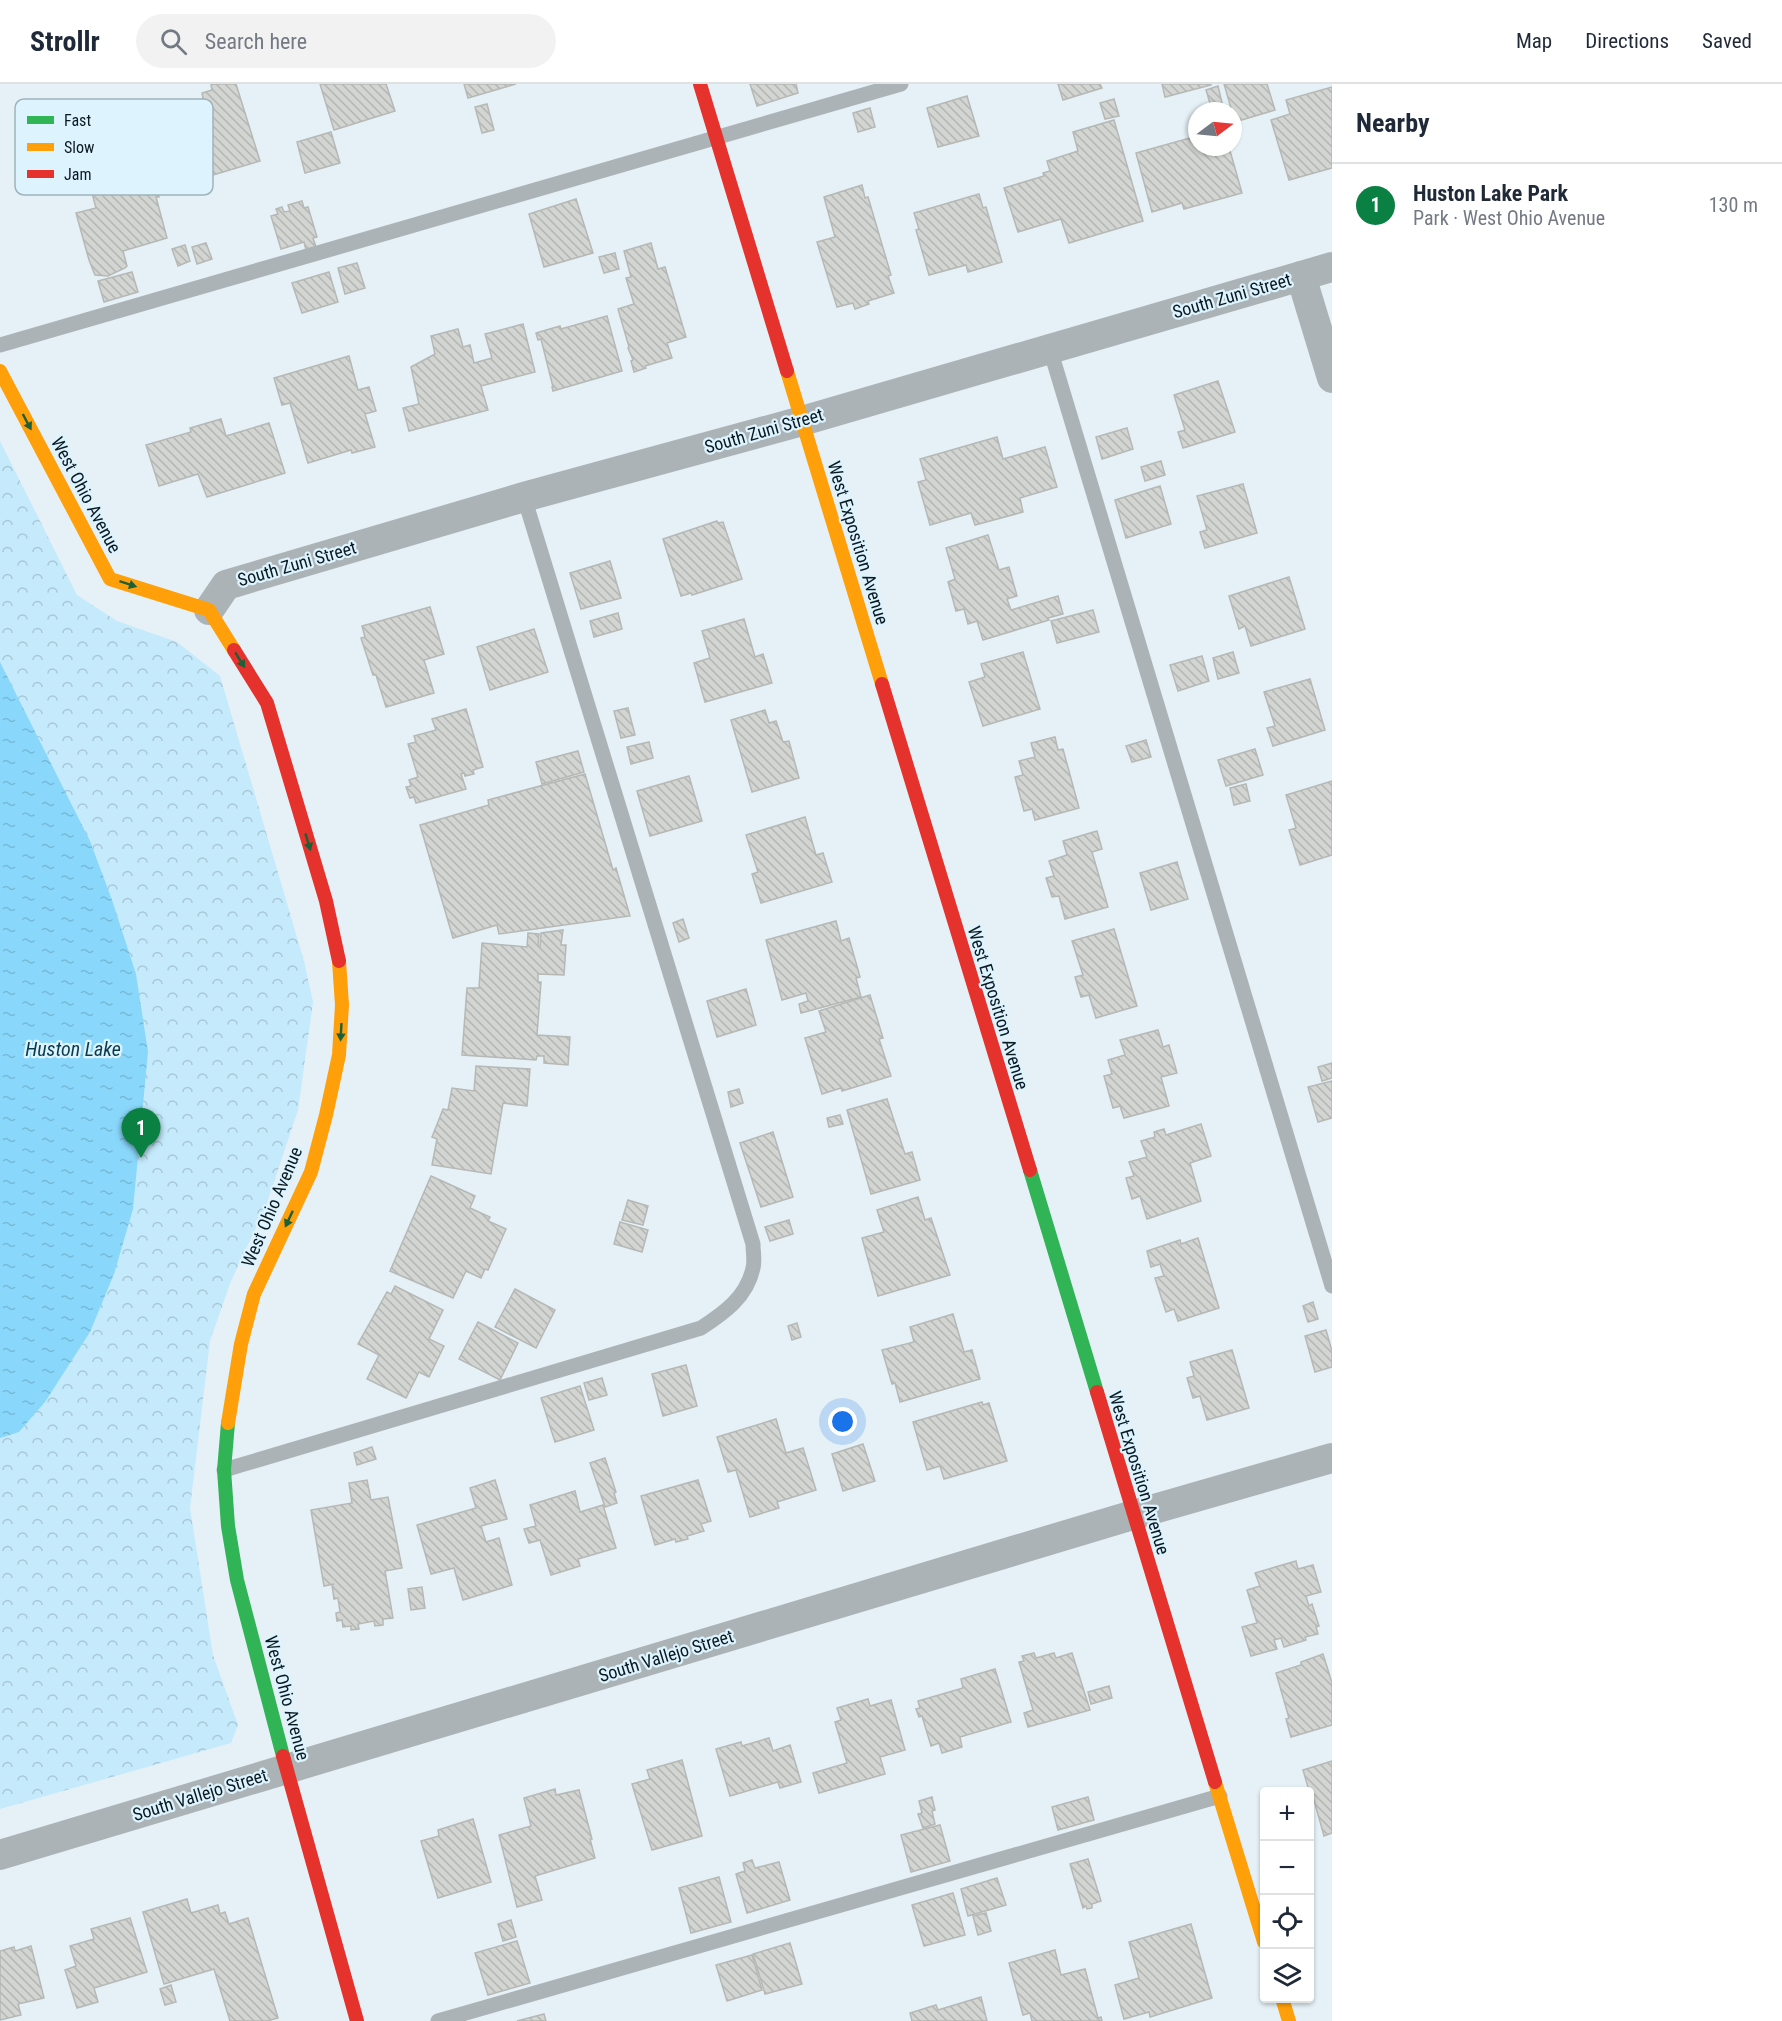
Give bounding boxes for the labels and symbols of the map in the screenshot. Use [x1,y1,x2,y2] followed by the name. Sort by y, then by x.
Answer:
[15,99,213,195] legend
[1188,102,1242,156] north arrow
[64,111,91,130] text: Fast
[64,138,94,157] text: Slow
[64,165,91,184] text: Jam
[1170,269,1294,322] street label: South Zuni Street
[702,404,826,457] street label: South Zuni Street
[23,414,32,431] one-way arrow
[47,433,126,556] street label: West Ohio Avenue
[824,459,893,627] street label: West Exposition Avenue
[235,537,359,590] street label: South Zuni Street
[119,580,137,589] one-way arrow
[235,652,246,668] one-way arrow
[304,833,313,851] one-way arrow
[964,924,1033,1092] street label: West Exposition Avenue
[336,1023,345,1042] one-way arrow
[25,1037,121,1061] water label: Huston Lake
[122,1108,160,1158] pin: 1
[237,1144,306,1270] street label: West Ohio Avenue
[284,1211,294,1229] one-way arrow
[1105,1389,1174,1557] street label: West Exposition Avenue
[828,1407,857,1436] your location
[596,1625,736,1686] street label: South Vallejo Street
[261,1633,314,1762] street label: West Ohio Avenue
[130,1764,270,1825] street label: South Vallejo Street

